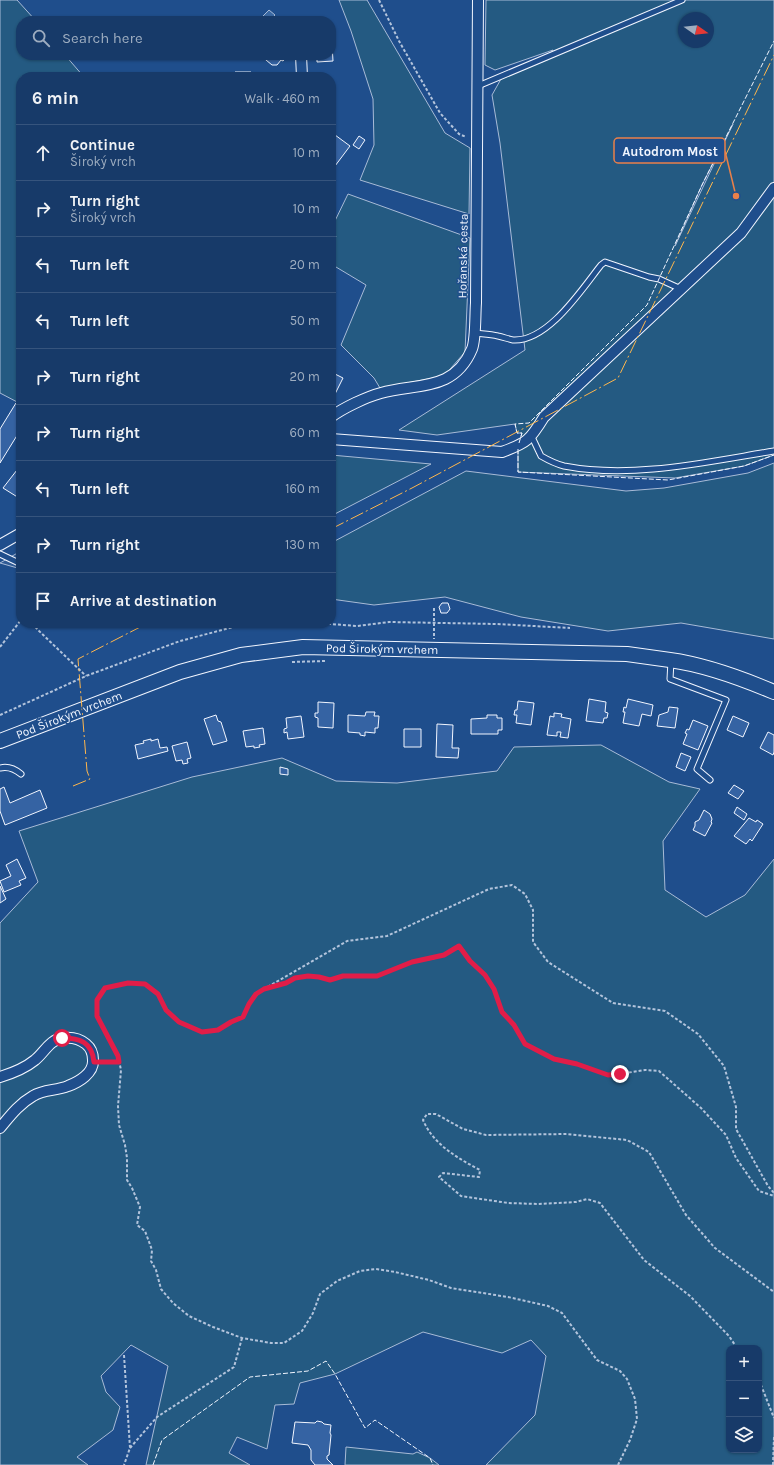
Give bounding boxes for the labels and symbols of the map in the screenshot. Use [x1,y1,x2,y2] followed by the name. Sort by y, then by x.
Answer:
[678,12,714,48] north arrow
[614,138,725,163] callout: Autodrom Most
[622,144,718,159] text: Autodrom Most
[455,213,471,299] street label: Hořanská cesta
[326,640,438,657] street label: Pod Širokým vrchem
[14,687,124,742] street label: Pod Širokým vrchem
[53,1029,71,1047] route start
[611,1065,629,1083] route end

